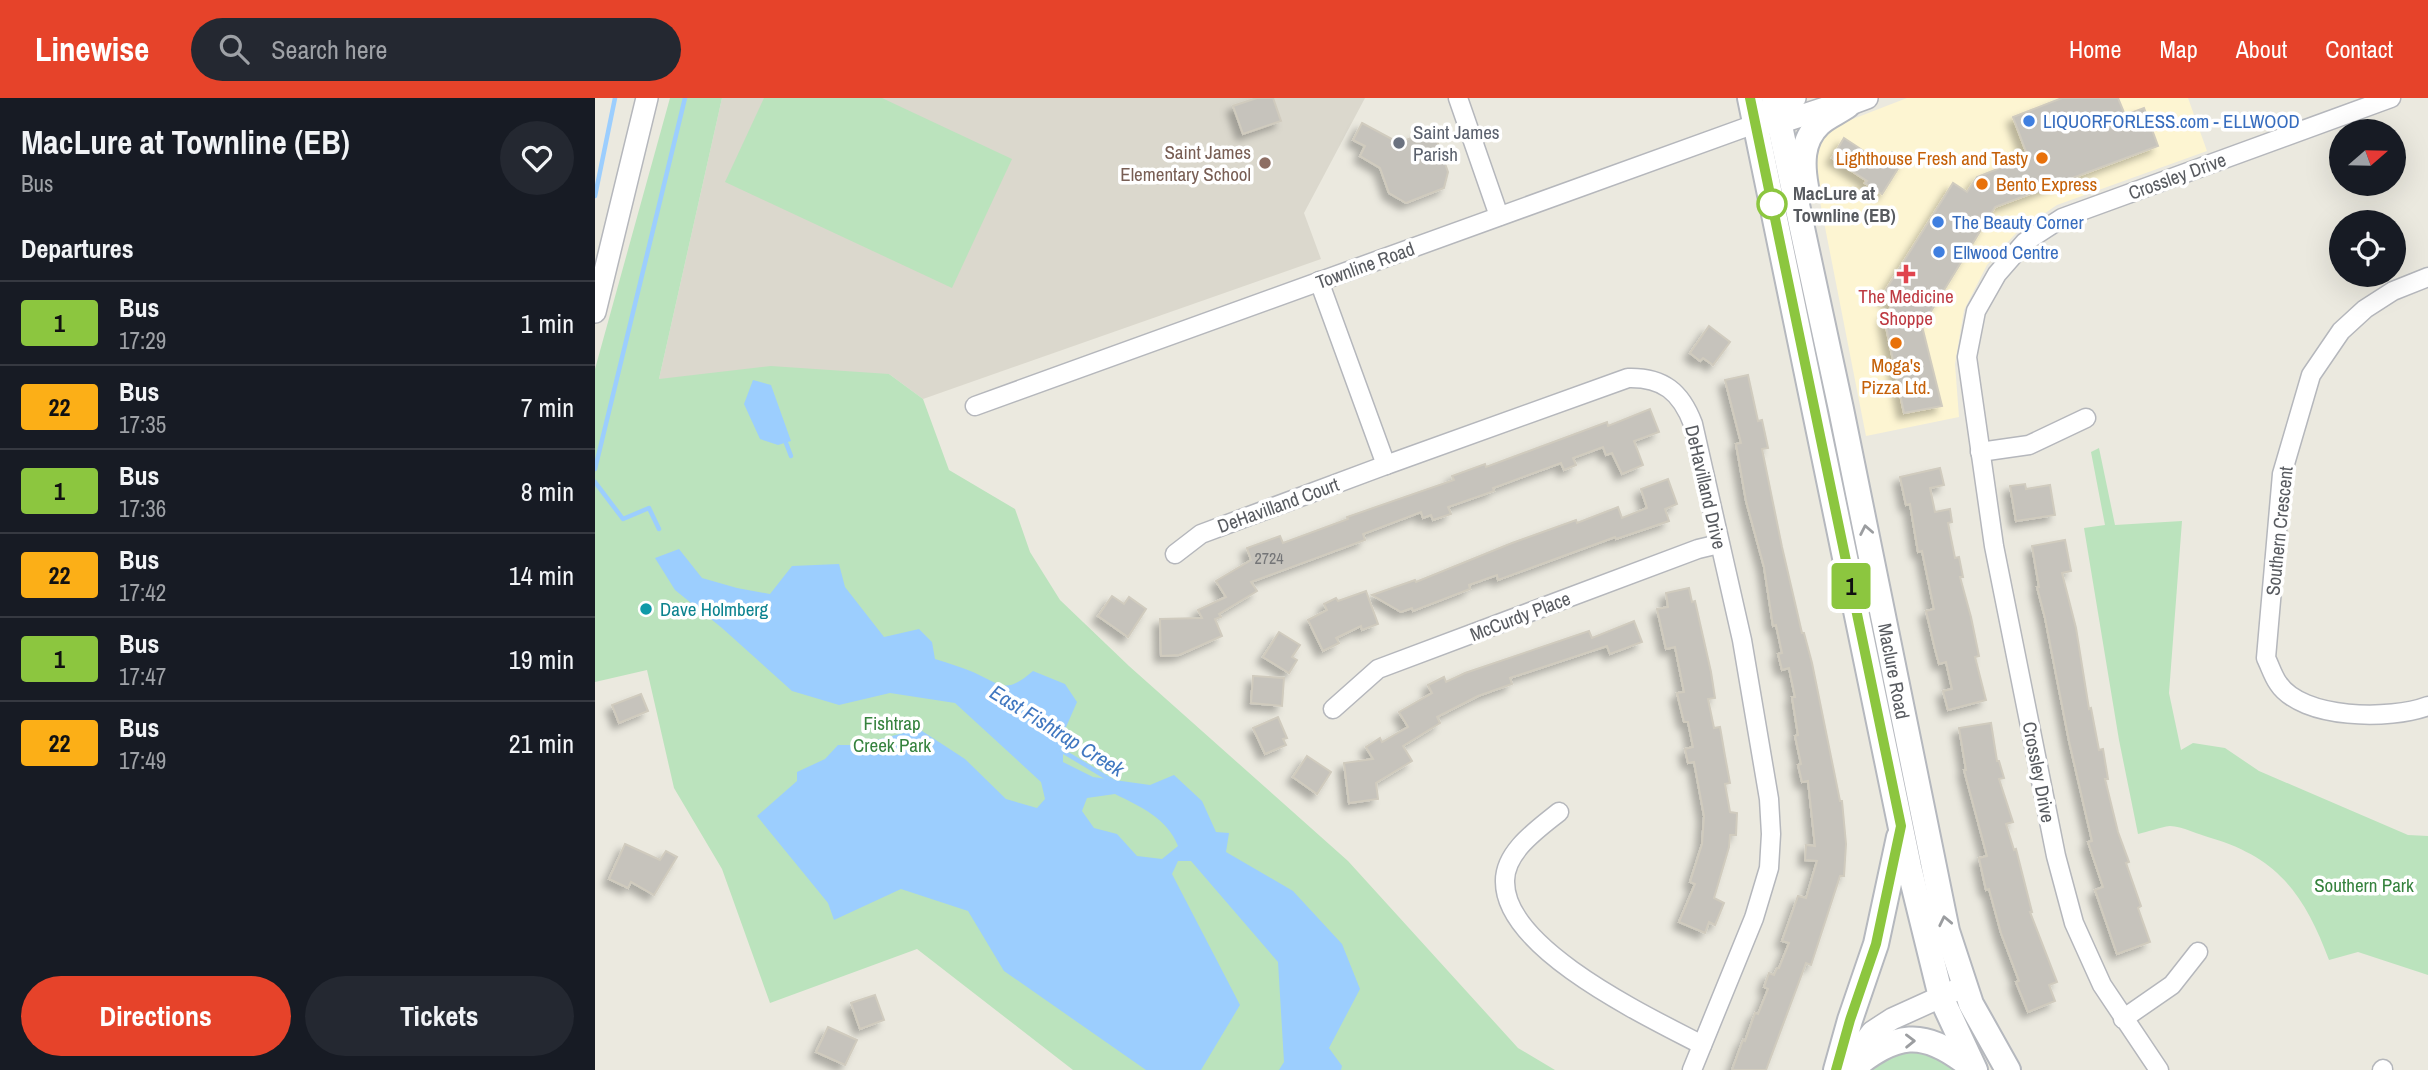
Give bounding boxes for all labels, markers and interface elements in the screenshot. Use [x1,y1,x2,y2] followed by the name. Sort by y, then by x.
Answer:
[191,18,681,81] search box
[35,27,149,71] text: Linewise
[215,30,253,68] icon: search
[271,32,387,67] text: Search here
[2069,33,2121,65] text: Home
[2159,33,2198,65] text: Map
[2236,33,2287,65] text: About
[2325,33,2393,65] text: Contact
[2043,108,2300,134] place label: LIQUORFORLESS.com - ELLWOOD
[2021,113,2037,129] marker: LIQUORFORLESS.com - ELLWOOD
[1413,119,1500,167] place label: Saint James Parish
[2329,119,2406,196] north arrow
[2329,119,2406,287] map controls
[21,120,350,164] text: MacLure at Townline (EB)
[500,121,574,195] button: heart
[1391,135,1407,151] marker: Saint James Parish
[1120,139,1251,187] place label: Saint James Elementary School
[1836,145,2028,171] place label: Lighthouse Fresh and Tasty
[2125,146,2229,206] street label: Crossley Drive
[2034,150,2050,166] marker: Lighthouse Fresh and Tasty
[1257,155,1273,171] marker: Saint James Elementary School
[21,168,54,199] text: Bus
[1996,171,2098,197] place label: Bento Express
[1974,176,1990,192] marker: Bento Express
[1793,180,1896,228] place label: MacLure at Townline (EB)
[1757,189,1787,219] marker: MacLure at Townline (EB)
[1952,209,2084,235] place label: The Beauty Corner
[2329,210,2406,287] button: locate
[1930,214,1946,230] marker: The Beauty Corner
[21,231,134,266] text: Departures
[1312,235,1418,295] street label: Townline Road
[1953,239,2059,265] place label: Ellwood Centre
[1931,244,1947,260] marker: Ellwood Centre
[1898,266,1914,282] marker: The Medicine Shoppe
[1858,283,1954,331] place label: The Medicine Shoppe
[119,290,159,325] text: Bus
[521,306,574,341] text: 1 min
[54,307,65,339] text: 1
[119,325,166,356] text: 17:29
[1888,335,1904,351] marker: Moga's Pizza Ltd.
[1861,352,1931,400] place label: Moga's Pizza Ltd.
[119,374,159,409] text: Bus
[521,390,574,425] text: 7 min
[49,391,70,423] text: 22
[119,409,166,440] text: 17:35
[1679,422,1733,552] street label: DeHavilland Drive
[119,458,159,493] text: Bus
[2259,464,2299,597] street label: Southern Crescent
[1214,471,1343,539] street label: DeHavilland Court
[521,474,574,509] text: 8 min
[54,475,65,507] text: 1
[119,493,166,524] text: 17:36
[1859,524,1874,536] one-way arrow
[119,542,159,577] text: Bus
[1254,547,1284,569] house number: 2724
[509,558,574,593] text: 14 min
[49,559,70,591] text: 22
[1828,563,1874,609] line badge: 1
[1846,570,1856,602] text: 1
[119,577,166,608] text: 17:42
[1466,585,1574,647] street label: McCurdy Place
[660,596,769,622] place label: Dave Holmberg
[638,601,654,617] marker: Dave Holmberg
[1872,621,1916,721] street label: Maclure Road
[119,626,159,661] text: Bus
[509,642,574,677] text: 19 min
[54,643,65,675] text: 1
[119,661,166,692] text: 17:47
[985,678,1131,784] water label: East Fishtrap Creek
[119,710,159,745] text: Bus
[853,710,931,758] park label: Fishtrap Creek Park
[2016,719,2062,825] street label: Crossley Drive
[509,726,574,761] text: 21 min
[49,727,70,759] text: 22
[119,745,166,776] text: 17:49
[2314,872,2414,898] park label: Southern Park
[1938,915,1953,927] one-way arrow
[21,976,291,1056] button: Directions
[305,976,574,1056] button: Tickets
[1905,1033,1915,1049] one-way arrow

